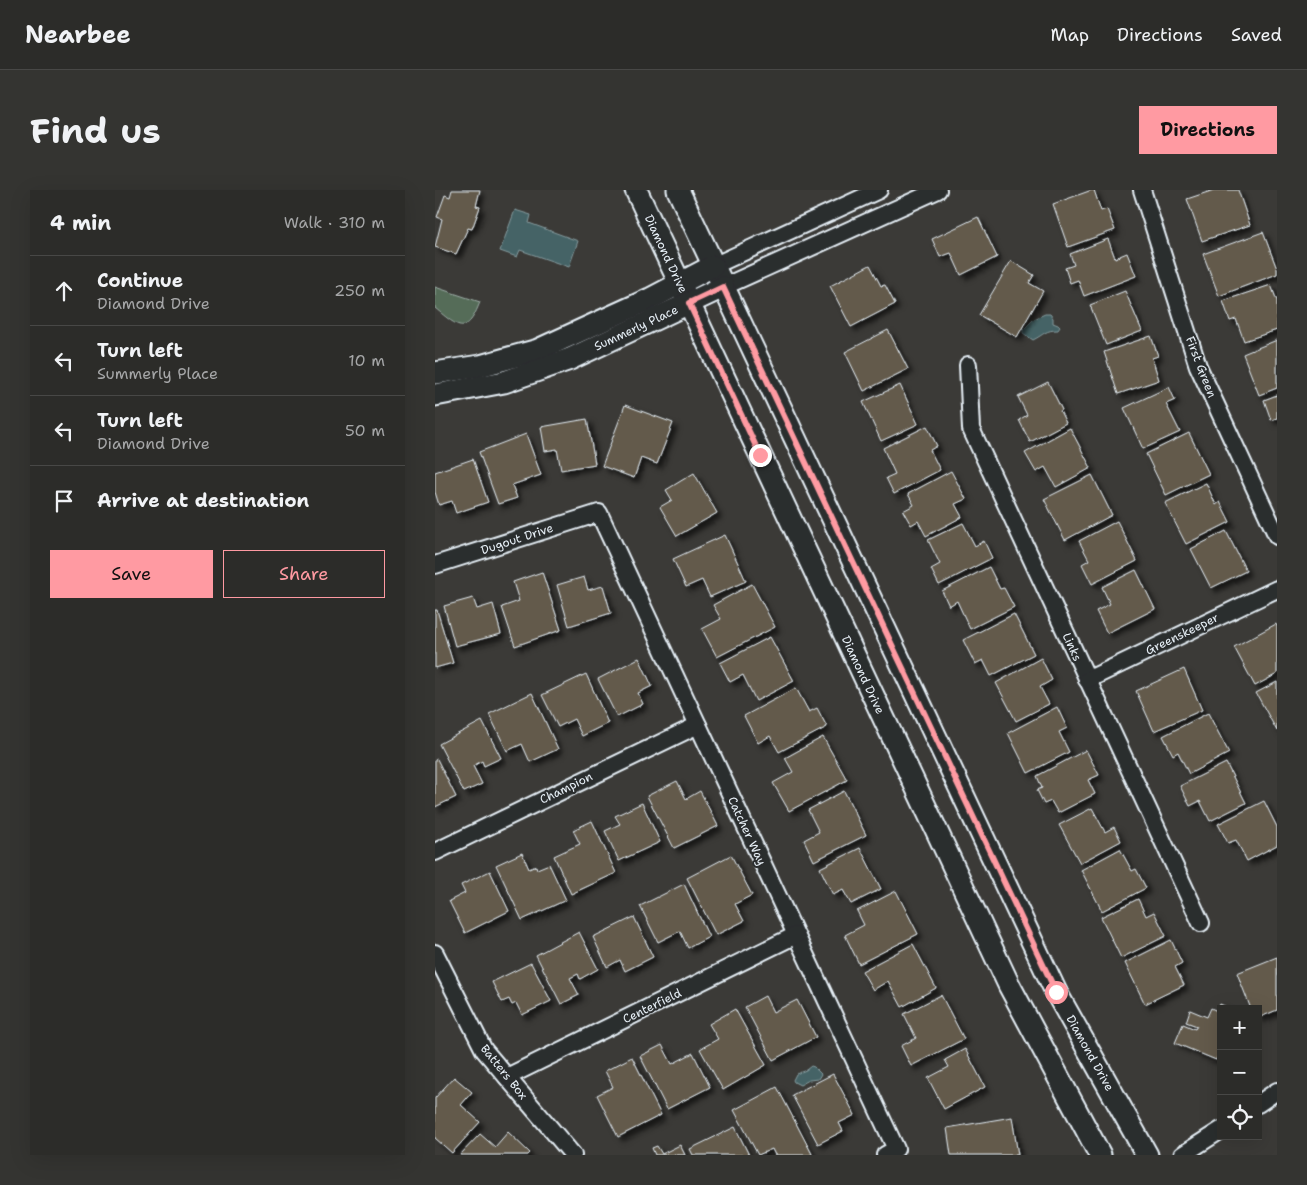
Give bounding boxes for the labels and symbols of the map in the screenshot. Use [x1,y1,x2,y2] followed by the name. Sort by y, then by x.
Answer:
[641,212,691,296] street label: Diamond Drive
[592,301,681,354] street label: Summerly Place
[1182,334,1220,400] street label: First Green
[749,444,772,467] route end
[479,520,555,558] street label: Dugout Drive
[1143,609,1221,659] street label: Greenskeeper
[1059,630,1086,664] street label: Links
[838,633,888,717] street label: Diamond Drive
[537,768,595,808] street label: Champion
[724,794,770,868] street label: Catcher Way
[1045,981,1068,1004] route start
[620,985,684,1027] street label: Centerfield
[1062,1012,1118,1094] street label: Diamond Drive
[477,1041,531,1103] street label: Batters Box

